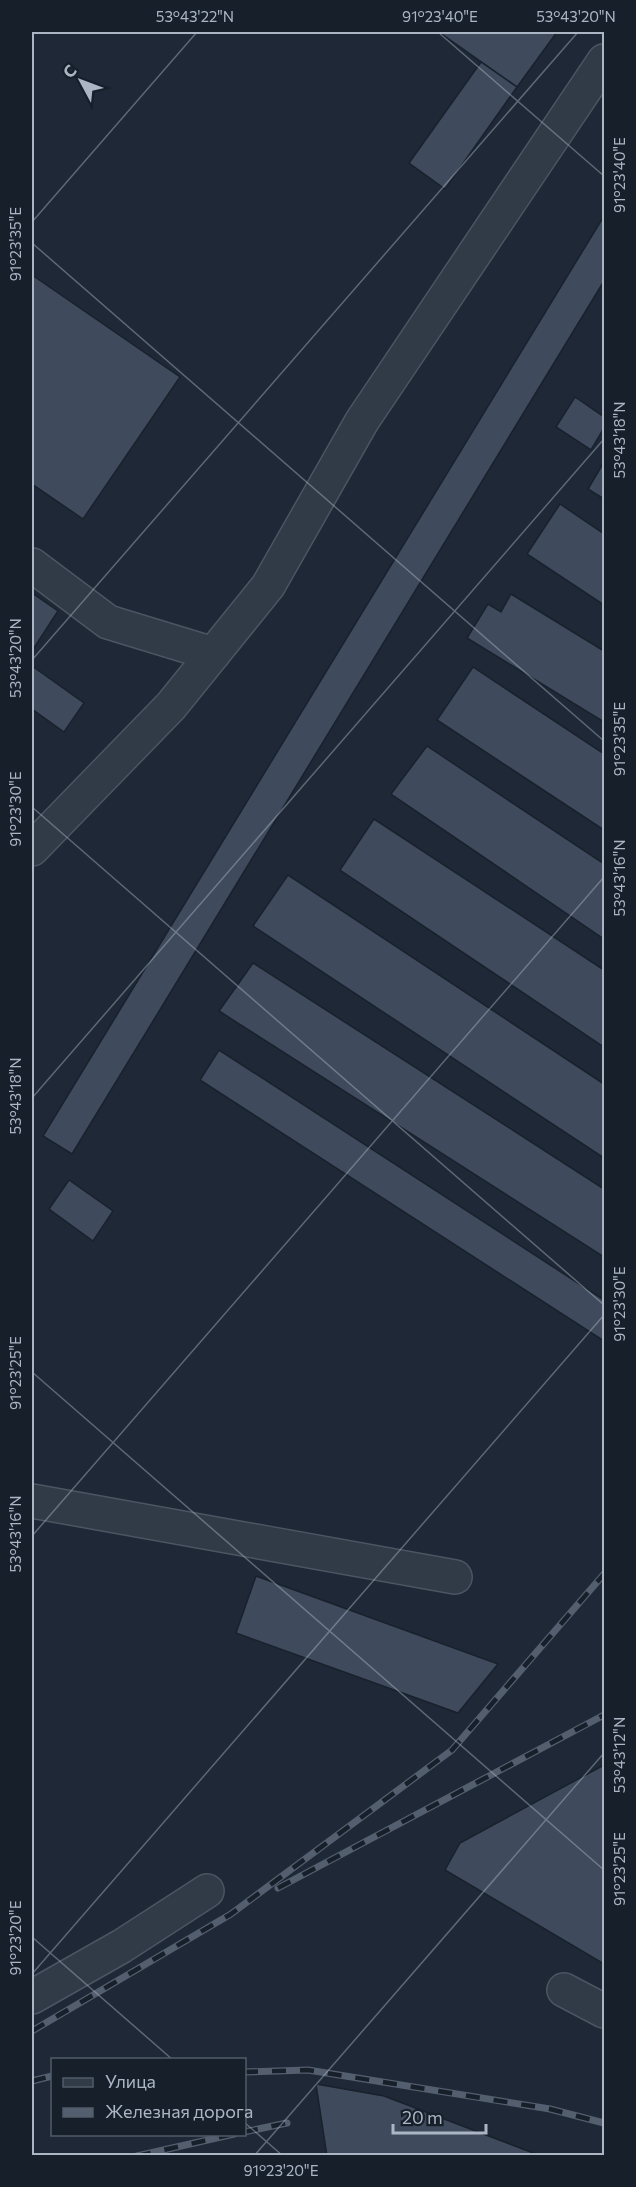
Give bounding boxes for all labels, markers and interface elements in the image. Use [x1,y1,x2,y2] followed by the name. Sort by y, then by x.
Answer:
[156,7,234,25] text: 53°43'22"N
[402,7,478,25] text: 91°23'40"E
[536,7,616,25] text: 53°43'20"N
[51,51,111,111] north arrow
[59,60,80,81] text: С
[610,137,628,213] text: 91°23'40"E
[6,207,24,281] text: 91°23'35"E
[610,401,628,479] text: 53°43'18"N
[6,618,24,698] text: 53°43'20"N
[610,702,628,776] text: 91°23'35"E
[6,771,24,847] text: 91°23'30"E
[610,839,628,917] text: 53°43'16"N
[6,1057,24,1135] text: 53°43'18"N
[610,1266,628,1342] text: 91°23'30"E
[6,1336,24,1410] text: 91°23'25"E
[6,1495,24,1573] text: 53°43'16"N
[610,1717,628,1793] text: 53°43'12"N
[610,1832,628,1906] text: 91°23'25"E
[6,1900,24,1976] text: 91°23'20"E
[51,2058,246,2136] legend
[105,2070,156,2092] text: Улица
[393,2097,486,2135] scale bar
[105,2100,253,2122] text: Железная дорога
[402,2106,443,2128] text: 20 m
[243,2161,319,2179] text: 91°23'20"E

